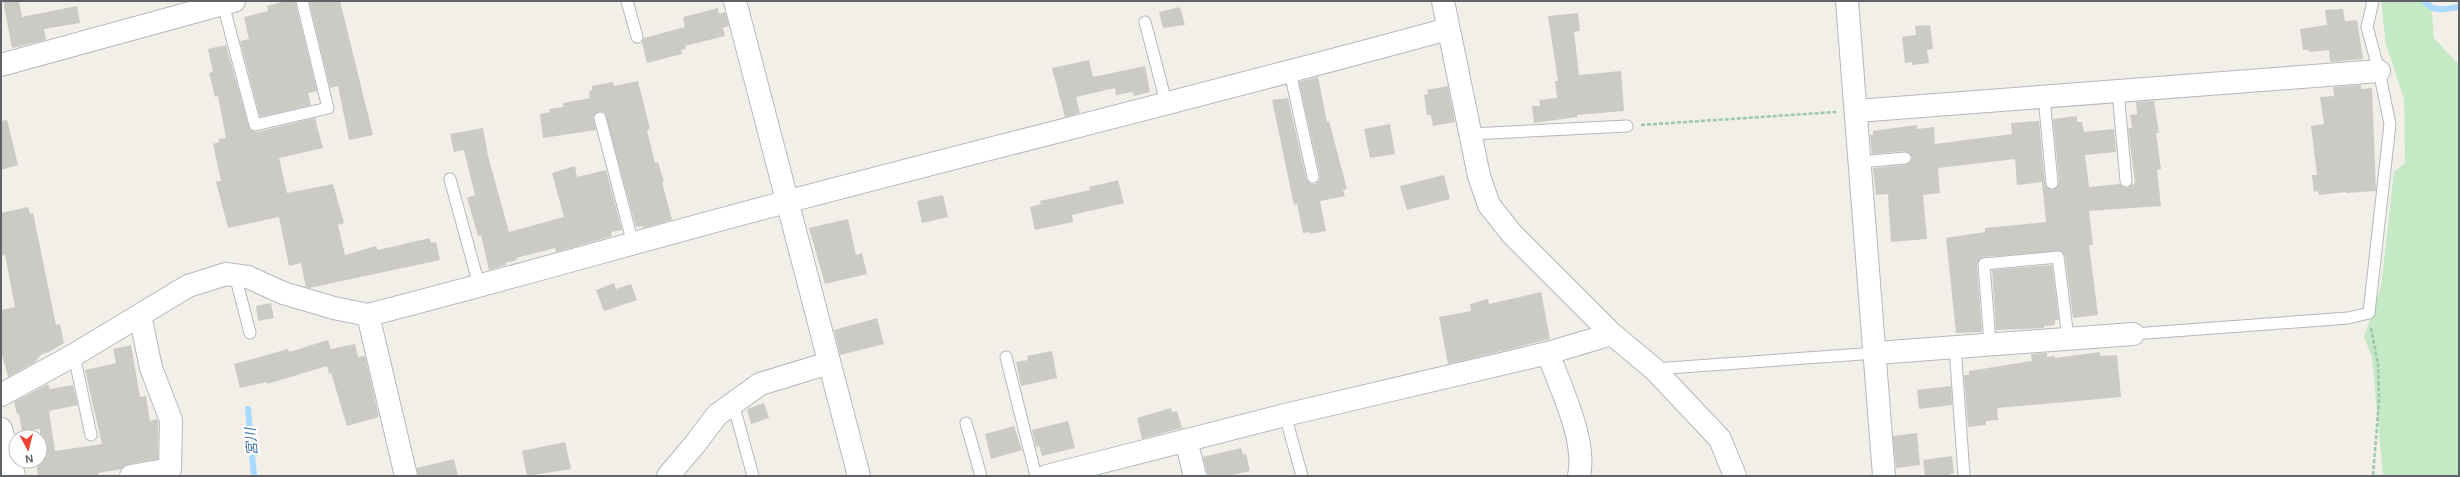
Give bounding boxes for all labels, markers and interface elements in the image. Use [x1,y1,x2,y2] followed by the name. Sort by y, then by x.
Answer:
[241,425,261,457] water label: 宮川
[8,429,48,469] north arrow
[24,451,34,466] text: N

